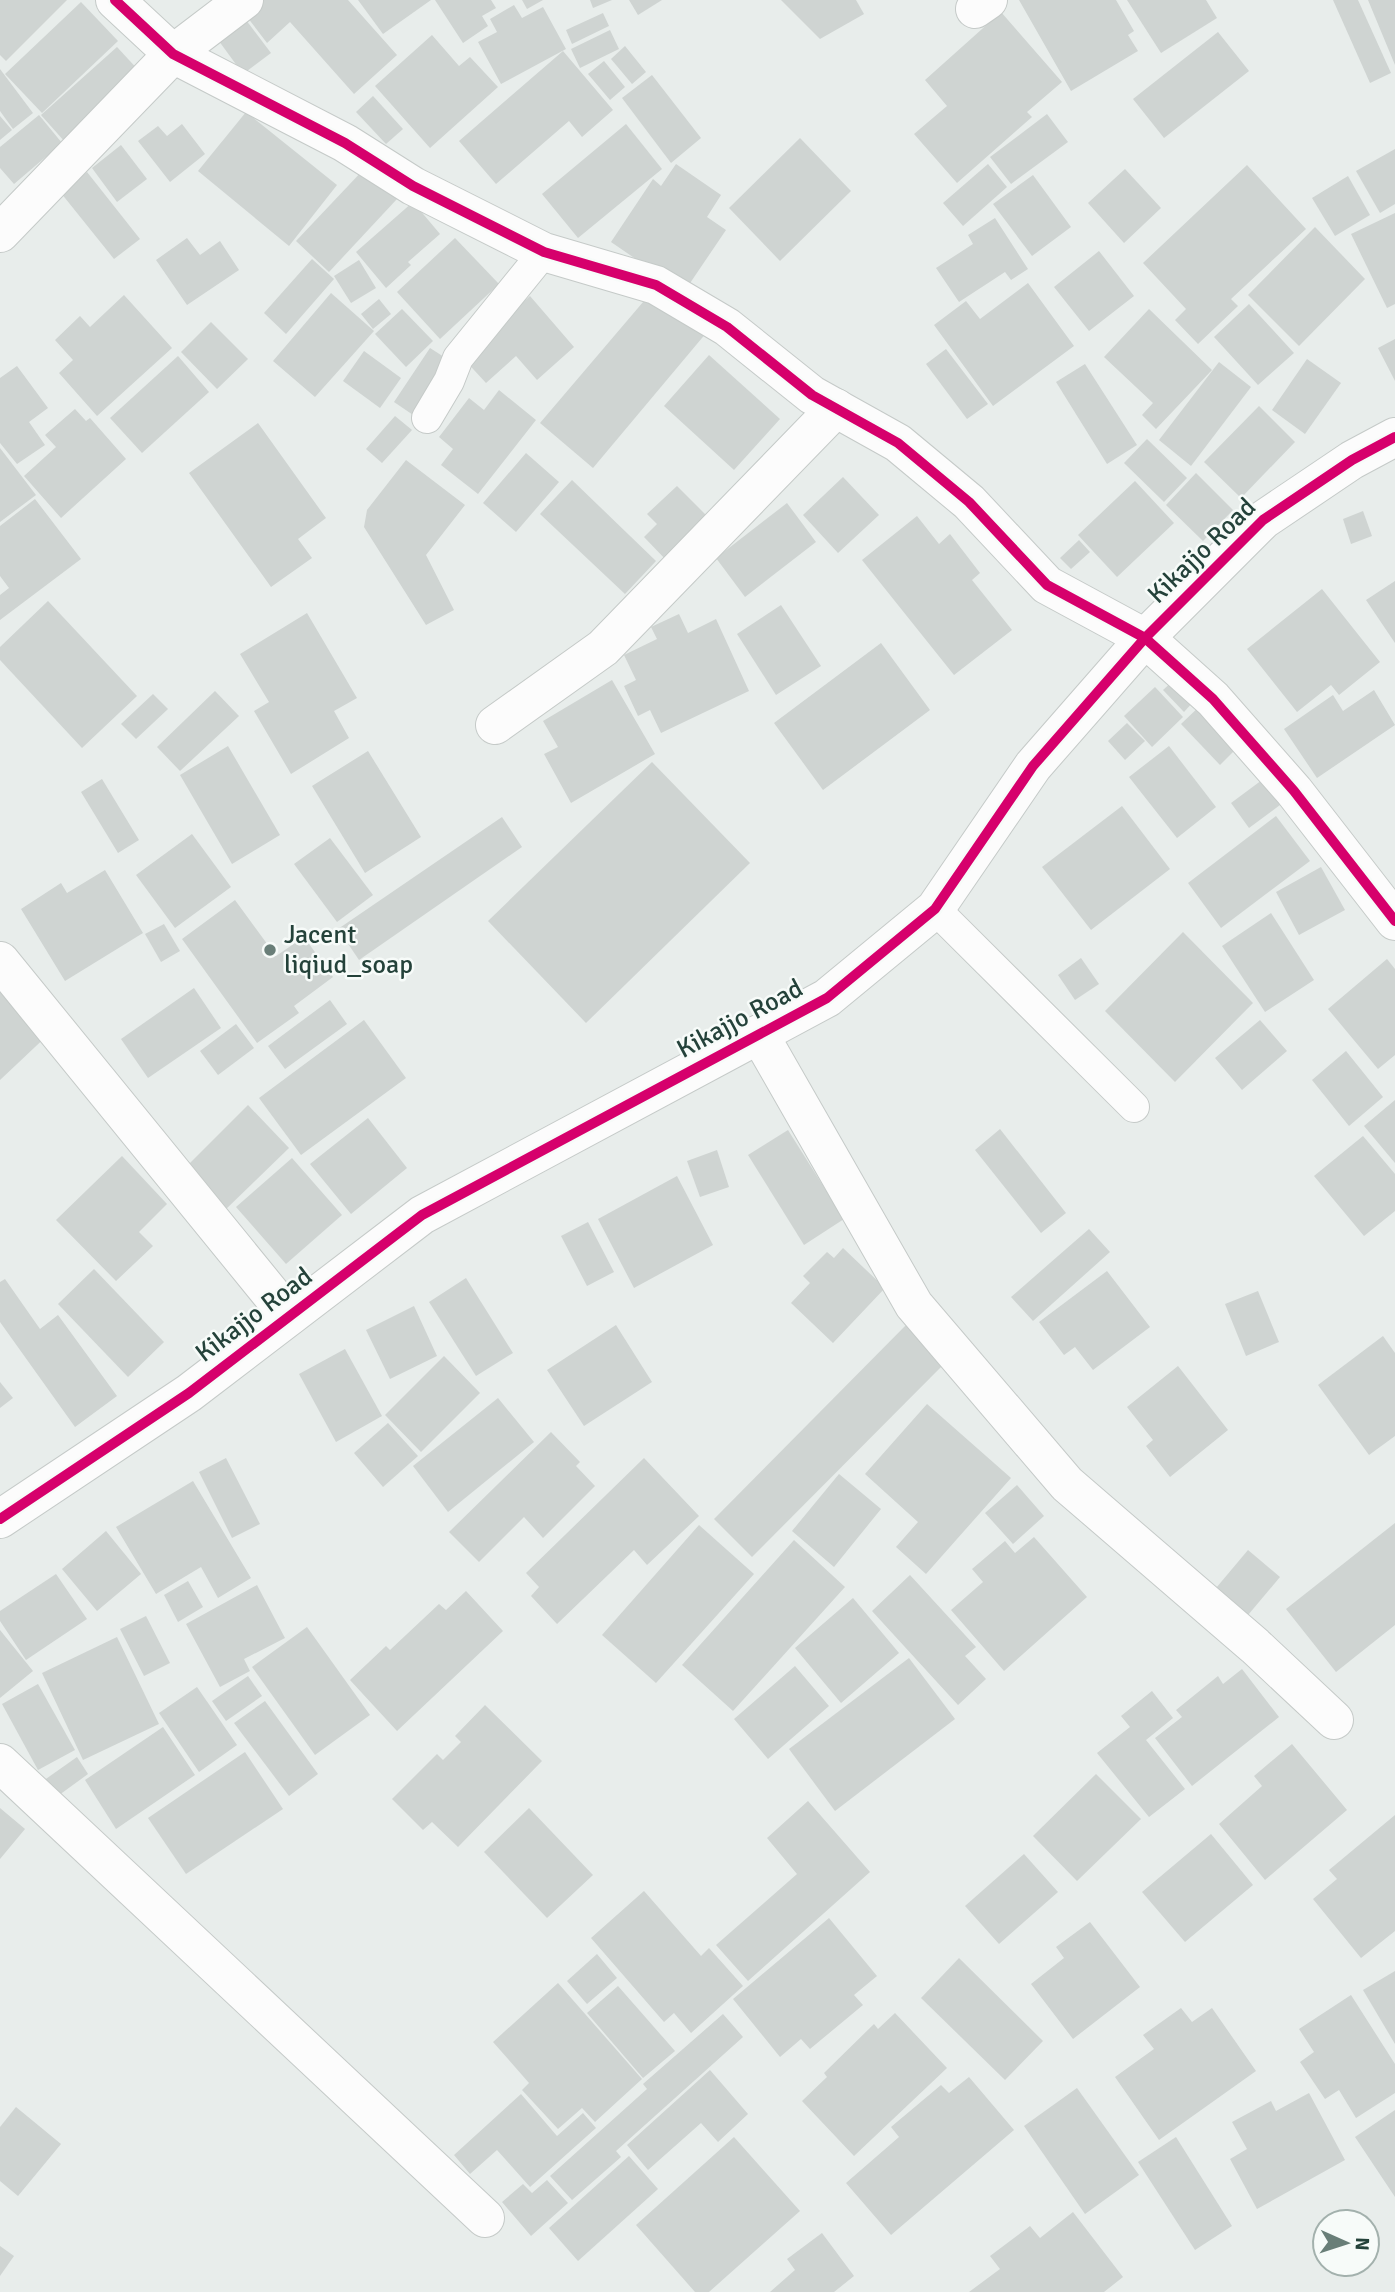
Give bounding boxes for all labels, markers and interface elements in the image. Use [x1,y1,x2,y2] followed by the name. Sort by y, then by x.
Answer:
[1141,492,1263,610] street label: Kikajjo Road
[284,919,413,981] place label: Jacent liqiud_soap
[262,942,278,958] marker: Jacent liqiud_soap
[671,972,809,1066] street label: Kikajjo Road
[189,1261,319,1369] street label: Kikajjo Road
[1311,2208,1381,2278] north arrow
[1350,2237,1374,2251] text: N

